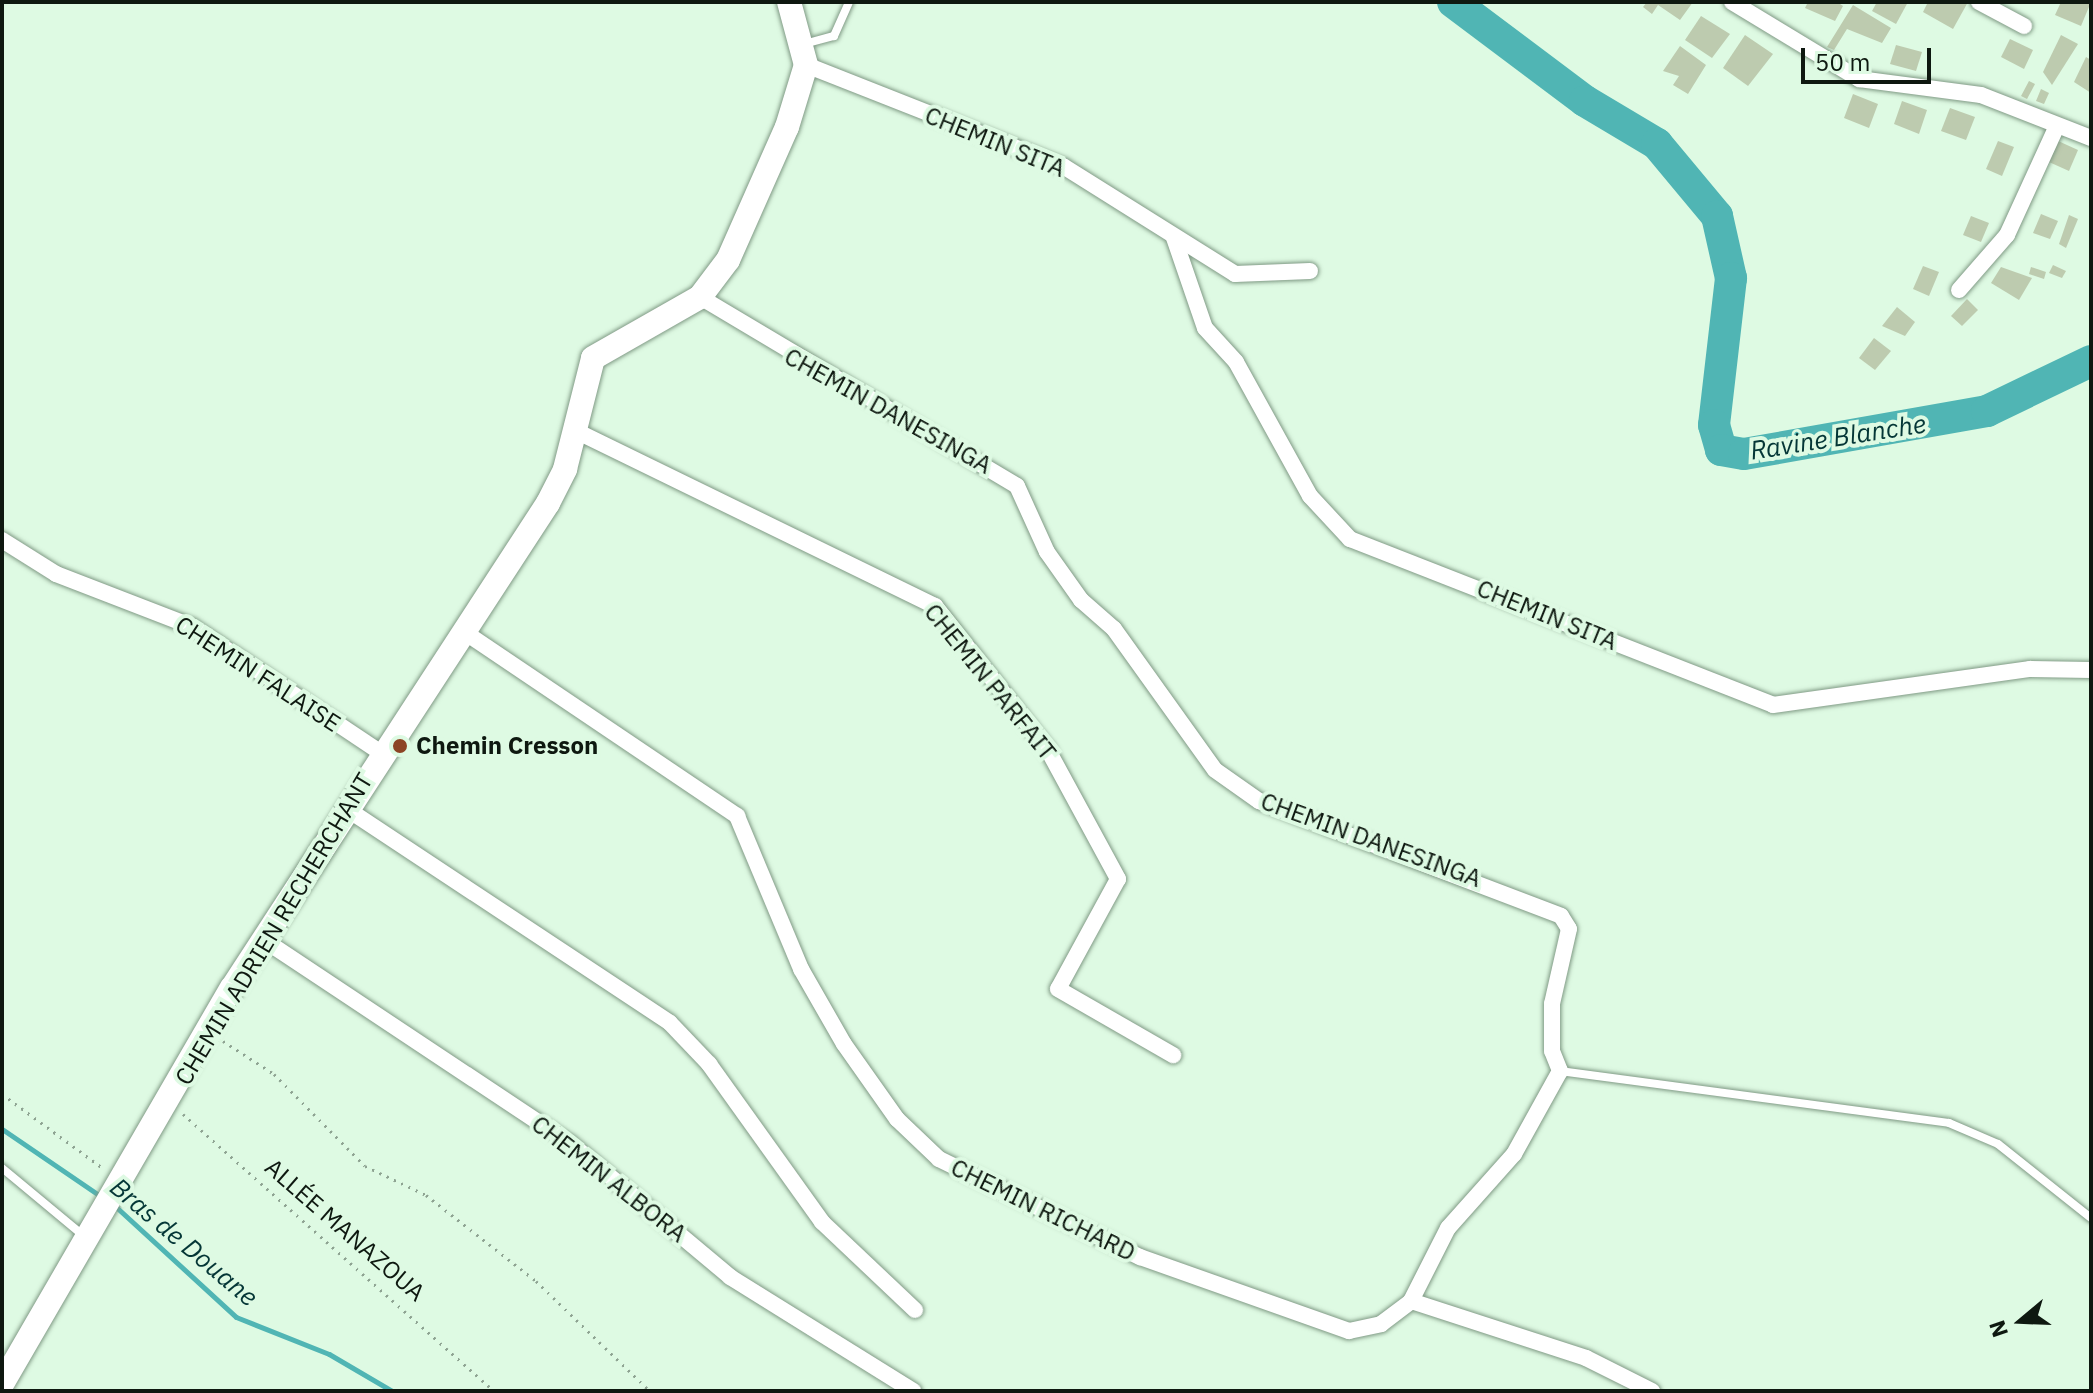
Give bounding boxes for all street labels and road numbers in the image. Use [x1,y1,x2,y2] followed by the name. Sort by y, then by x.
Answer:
[921,101,1069,183] street label: CHEMIN SITA
[779,342,997,480] street label: CHEMIN DANESINGA
[1473,574,1621,656] street label: CHEMIN SITA
[918,598,1062,766] street label: CHEMIN PARFAIT
[170,610,346,738] street label: CHEMIN FALAISE
[169,768,379,1090] street label: CHEMIN ADRIEN RECHERCHANT
[1257,787,1485,893] street label: CHEMIN DANESINGA
[526,1110,692,1248] street label: CHEMIN ALBORA
[259,1153,431,1307] street label: ALLÉE MANAZOUA
[946,1153,1140,1267] street label: CHEMIN RICHARD

